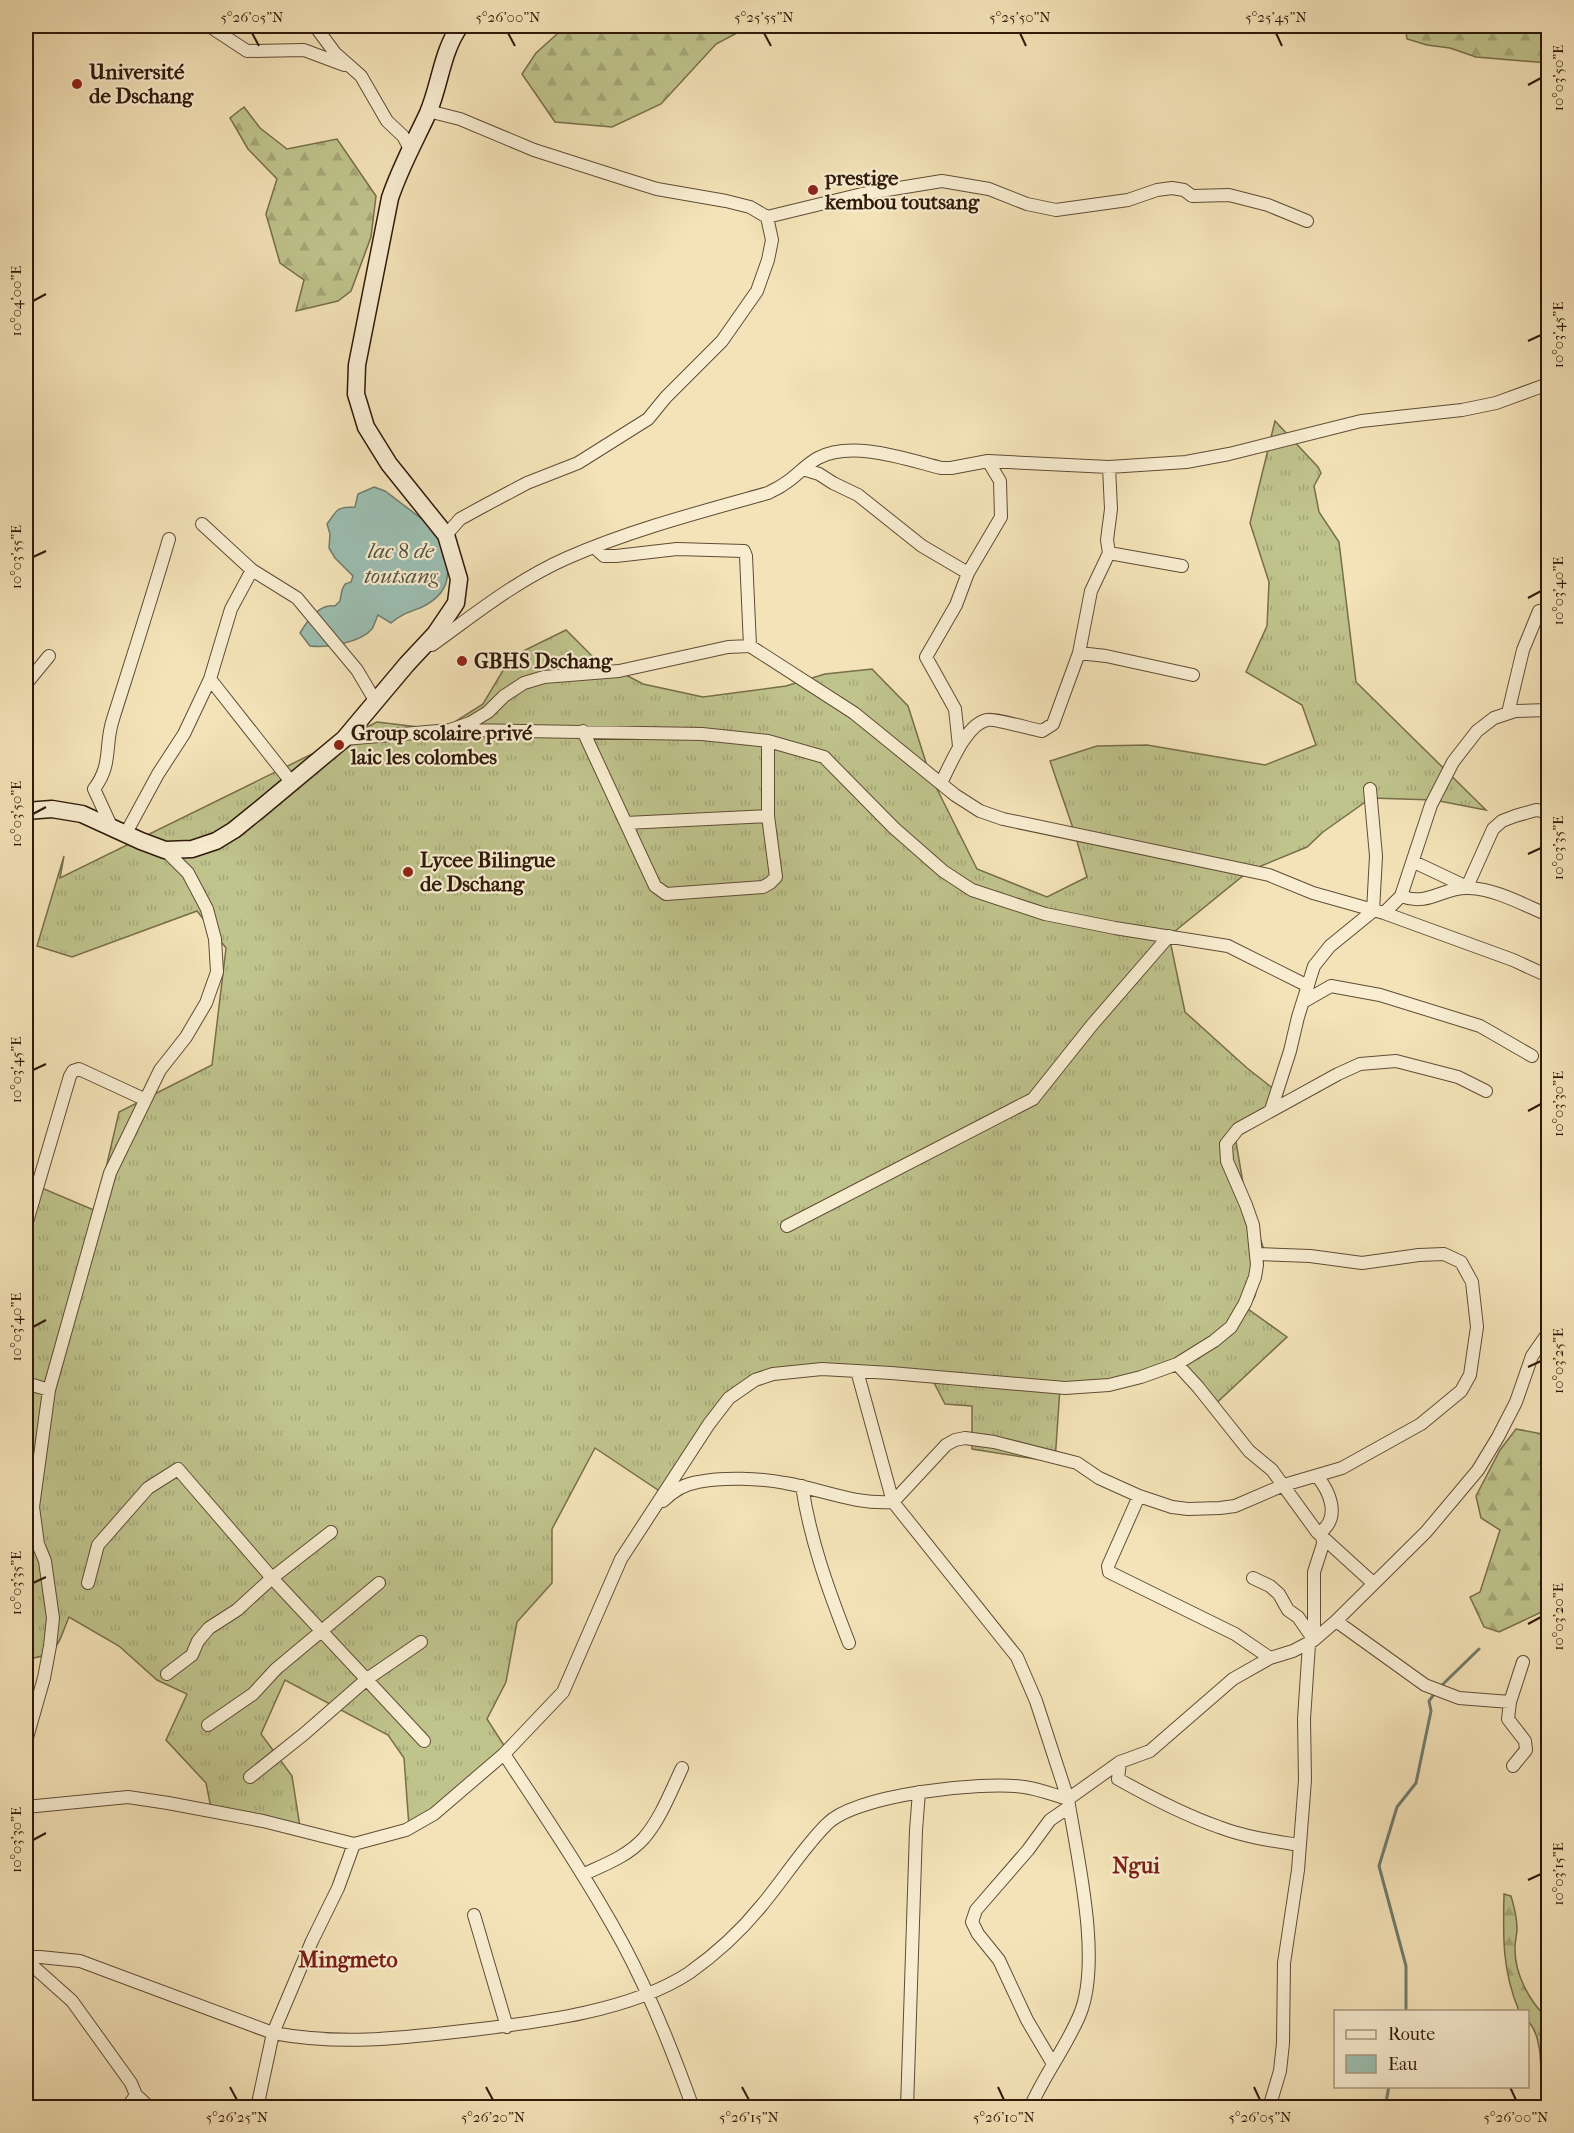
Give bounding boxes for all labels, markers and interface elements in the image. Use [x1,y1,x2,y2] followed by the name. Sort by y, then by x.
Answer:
[221,8,284,26] text: 5°26'05"N
[476,8,541,26] text: 5°26'00"N
[734,8,794,26] text: 5°25'55"N
[989,8,1051,26] text: 5°25'50"N
[1245,8,1307,26] text: 5°25'45"N
[1549,45,1567,111] text: 10°03'50"E
[88,60,194,108] place label: Université de Dschang
[70,77,84,91] marker: Université de Dschang
[824,166,980,214] place label: prestige kembou toutsang
[806,183,820,197] marker: prestige kembou toutsang
[7,266,25,336] text: 10°04'00"E
[1549,302,1567,368] text: 10°03'45"E
[7,525,25,589] text: 10°03'55"E
[364,538,438,589] water label: lac 8 de toutsang
[1549,557,1567,625] text: 10°03'40"E
[474,649,613,673] place label: GBHS Dschang
[455,654,469,668] marker: GBHS Dschang
[350,721,533,769] place label: Group scolaire privé laic les colombes
[332,738,346,752] marker: Group scolaire privé laic les colombes
[7,781,25,847] text: 10°03'50"E
[1549,816,1567,880] text: 10°03'35"E
[420,848,556,896] place label: Lycee Bilingue de Dschang
[401,865,415,879] marker: Lycee Bilingue de Dschang
[7,1037,25,1103] text: 10°03'45"E
[1549,1071,1567,1137] text: 10°03'30"E
[7,1293,25,1361] text: 10°03'40"E
[1549,1328,1567,1394] text: 10°03'25"E
[7,1551,25,1615] text: 10°03'35"E
[1549,1583,1567,1651] text: 10°03'20"E
[7,1807,25,1873] text: 10°03'30"E
[1549,1842,1567,1906] text: 10°03'15"E
[1112,1853,1160,1879] district label: Ngui
[297,1947,398,1973] district label: Mingmeto
[1334,2010,1529,2088] legend
[1388,2024,1435,2045] text: Route
[1388,2054,1417,2075] text: Eau
[206,2108,269,2126] text: 5°26'25"N
[461,2108,526,2126] text: 5°26'20"N
[719,2108,780,2126] text: 5°26'15"N
[973,2108,1035,2126] text: 5°26'10"N
[1229,2108,1292,2126] text: 5°26'05"N
[1484,2108,1549,2126] text: 5°26'00"N

